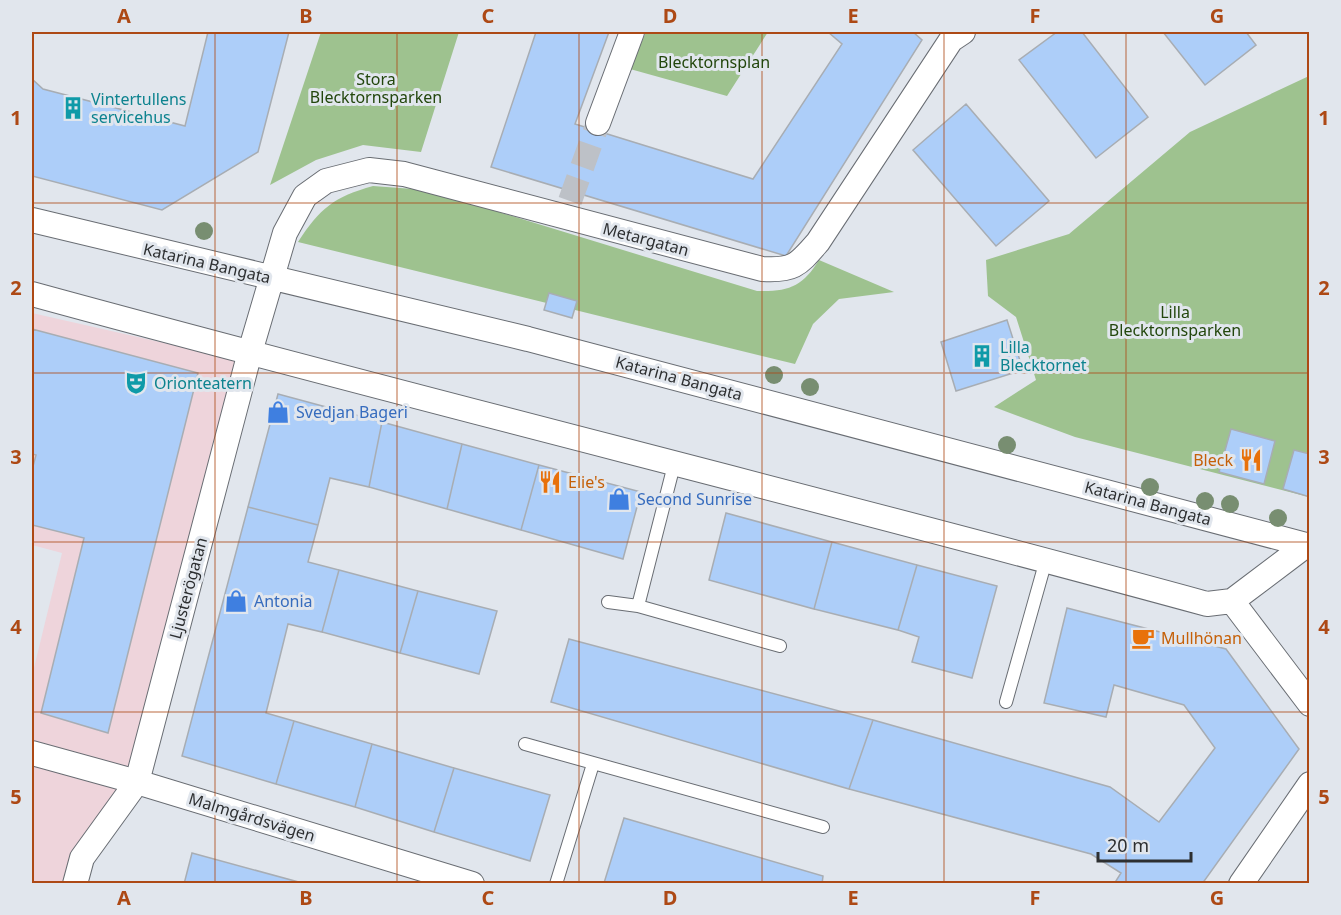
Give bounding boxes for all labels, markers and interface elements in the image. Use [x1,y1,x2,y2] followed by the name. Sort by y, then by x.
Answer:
[117,2,131,29] text: A
[299,2,313,29] text: B
[482,2,495,29] text: C
[663,2,677,29] text: D
[847,2,859,29] text: E
[1030,2,1040,29] text: F
[1210,2,1224,29] text: G
[658,51,770,73] park label: Blecktornsplan
[310,68,442,108] park label: Stora Blecktornsparken
[91,88,187,128] place label: Vintertullens servicehus
[60,95,86,121] building icon: Vintertullens servicehus
[10,104,22,131] text: 1
[1318,104,1330,131] text: 1
[601,217,691,261] street label: Metargatan
[141,238,273,288] street label: Katarina Bangata
[10,274,22,301] text: 2
[1318,274,1330,301] text: 2
[1109,301,1241,341] park label: Lilla Blecktornsparken
[1000,336,1087,376] place label: Lilla Blecktornet
[969,343,995,369] building icon: Lilla Blecktornet
[613,351,745,405] street label: Katarina Bangata
[123,370,149,396] theatre icon: Orionteatern
[154,372,252,394] place label: Orionteatern
[265,399,291,425] shop icon: Svedjan Bageri
[296,401,408,423] place label: Svedjan Bageri
[10,443,22,470] text: 3
[1318,443,1330,470] text: 3
[1238,447,1264,473] restaurant icon: Bleck
[1193,449,1233,471] place label: Bleck
[537,469,563,495] restaurant icon: Elie's
[568,471,605,493] place label: Elie's
[1082,476,1214,530] street label: Katarina Bangata
[606,486,632,512] shop icon: Second Sunrise
[637,488,752,510] place label: Second Sunrise
[164,535,212,641] street label: Ljusterögatan
[223,588,249,614] shop icon: Antonia
[254,590,313,612] place label: Antonia
[10,613,22,640] text: 4
[1318,613,1330,640] text: 4
[1130,625,1156,651] cafe icon: Mullhönan
[1161,627,1242,649] place label: Mullhönan
[10,783,22,810] text: 5
[1318,783,1330,810] text: 5
[186,787,318,847] street label: Malmgårdsvägen
[1098,825,1191,863] scale bar
[1107,833,1149,857] text: 20 m
[117,884,131,911] text: A
[299,884,313,911] text: B
[482,884,495,911] text: C
[663,884,677,911] text: D
[847,884,859,911] text: E
[1030,884,1040,911] text: F
[1210,884,1224,911] text: G

